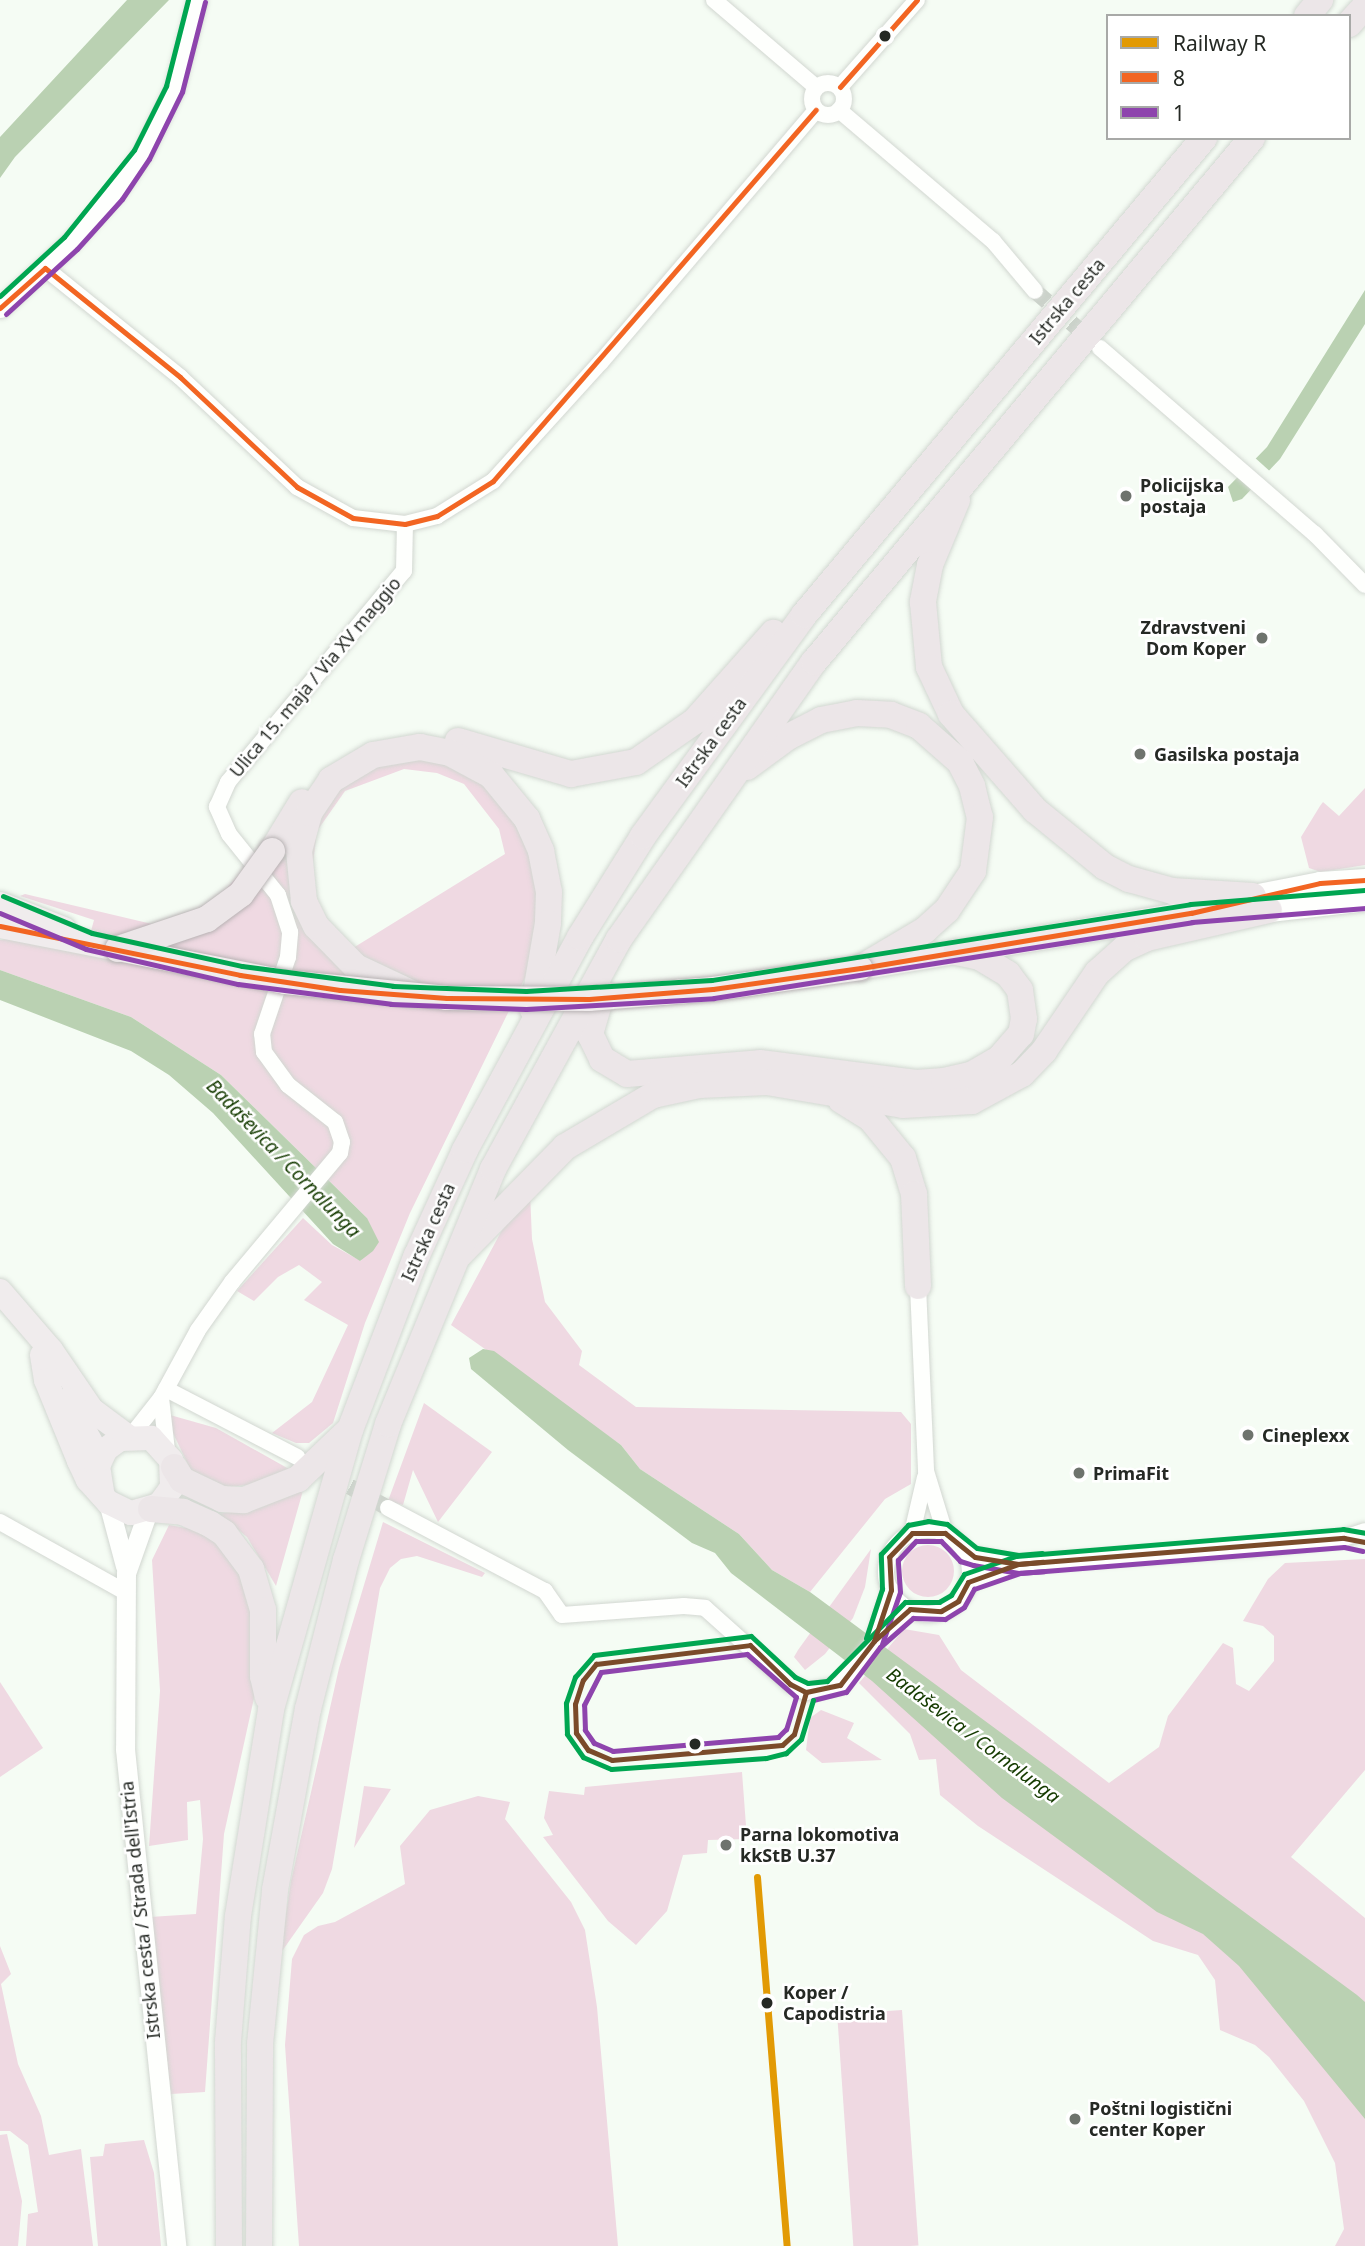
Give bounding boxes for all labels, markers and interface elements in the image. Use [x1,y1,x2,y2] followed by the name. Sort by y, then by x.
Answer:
[1106,14,1351,140] legend
[878,29,892,43] unlabelled marker
[1173,29,1266,57] text: Railway R
[1173,64,1185,92] text: 8
[1173,99,1185,127] text: 1
[1025,254,1109,348] street label: Istrska cesta
[1140,475,1224,518] place label: Policijska postaja
[1118,488,1134,504] marker: Policijska postaja
[225,573,405,781] street label: Ulica 15. maja / Via XV maggio
[1141,617,1246,660] place label: Zdravstveni Dom Koper
[1252,628,1272,648] marker: Zdravstveni Dom Koper
[671,693,751,791] street label: Istrska cesta
[1154,743,1300,765] place label: Gasilska postaja
[1132,746,1148,762] marker: Gasilska postaja
[202,1075,364,1243] water label: Badaševica / Cornalunga
[397,1179,459,1285] street label: Istrska cesta
[1262,1424,1349,1446] place label: Cineplexx
[1240,1427,1256,1443] marker: Cineplexx
[1093,1462,1169,1484] place label: PrimaFit
[1071,1465,1087,1481] marker: PrimaFit
[882,1663,1064,1809] water label: Badaševica / Cornalunga
[688,1737,702,1751] unlabelled marker
[116,1780,164,2040] street label: Istrska cesta / Strada dell'Istria
[740,1824,899,1867] place label: Parna lokomotiva kkStB U.37
[718,1837,734,1853] marker: Parna lokomotiva kkStB U.37
[783,1982,886,2024] place label: Koper / Capodistria
[757,1993,777,2013] marker: Koper / Capodistria
[1089,2098,1232,2140] place label: Poštni logistični center Koper
[1067,2111,1083,2127] marker: Poštni logistični center Koper

